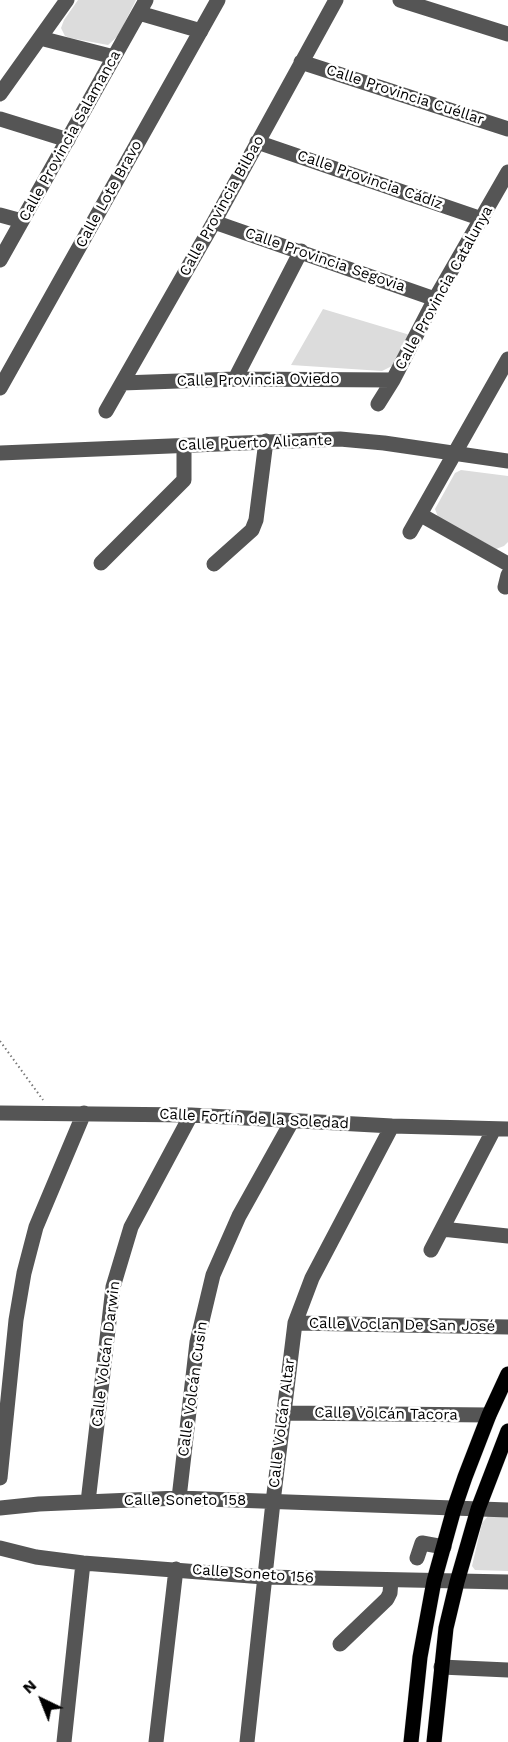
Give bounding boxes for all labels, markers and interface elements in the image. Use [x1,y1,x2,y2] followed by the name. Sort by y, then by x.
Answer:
[15,47,125,225] street label: Calle Provincia Salamanca
[324,61,486,129] street label: Calle Provincia Cuéllar
[176,132,268,280] street label: Calle Provincia Bilbao
[72,137,146,251] street label: Calle Lote Bravo
[295,147,445,213] street label: Calle Provincia Cádiz
[391,203,497,373] street label: Calle Provincia Catalunya
[242,224,408,296] street label: Calle Provincia Segovia
[176,370,340,390] street label: Calle Provincia Oviedo
[178,431,332,455] street label: Calle Puerto Alicante
[159,1105,349,1133] street label: Calle Fortín de la Soledad
[88,1280,124,1428] street label: Calle Volcán Darwin
[309,1314,495,1336] street label: Calle Voclan De San José
[175,1320,211,1458] street label: Calle Volcán Cusin
[265,1357,299,1489] street label: Calle Volcán Altar
[314,1404,458,1424] street label: Calle Volcán Tacora
[124,1492,246,1510] street label: Calle Soneto 158
[191,1561,315,1587] street label: Calle Soneto 156
[12,1670,72,1730] north arrow
[19,1675,40,1697] text: N

